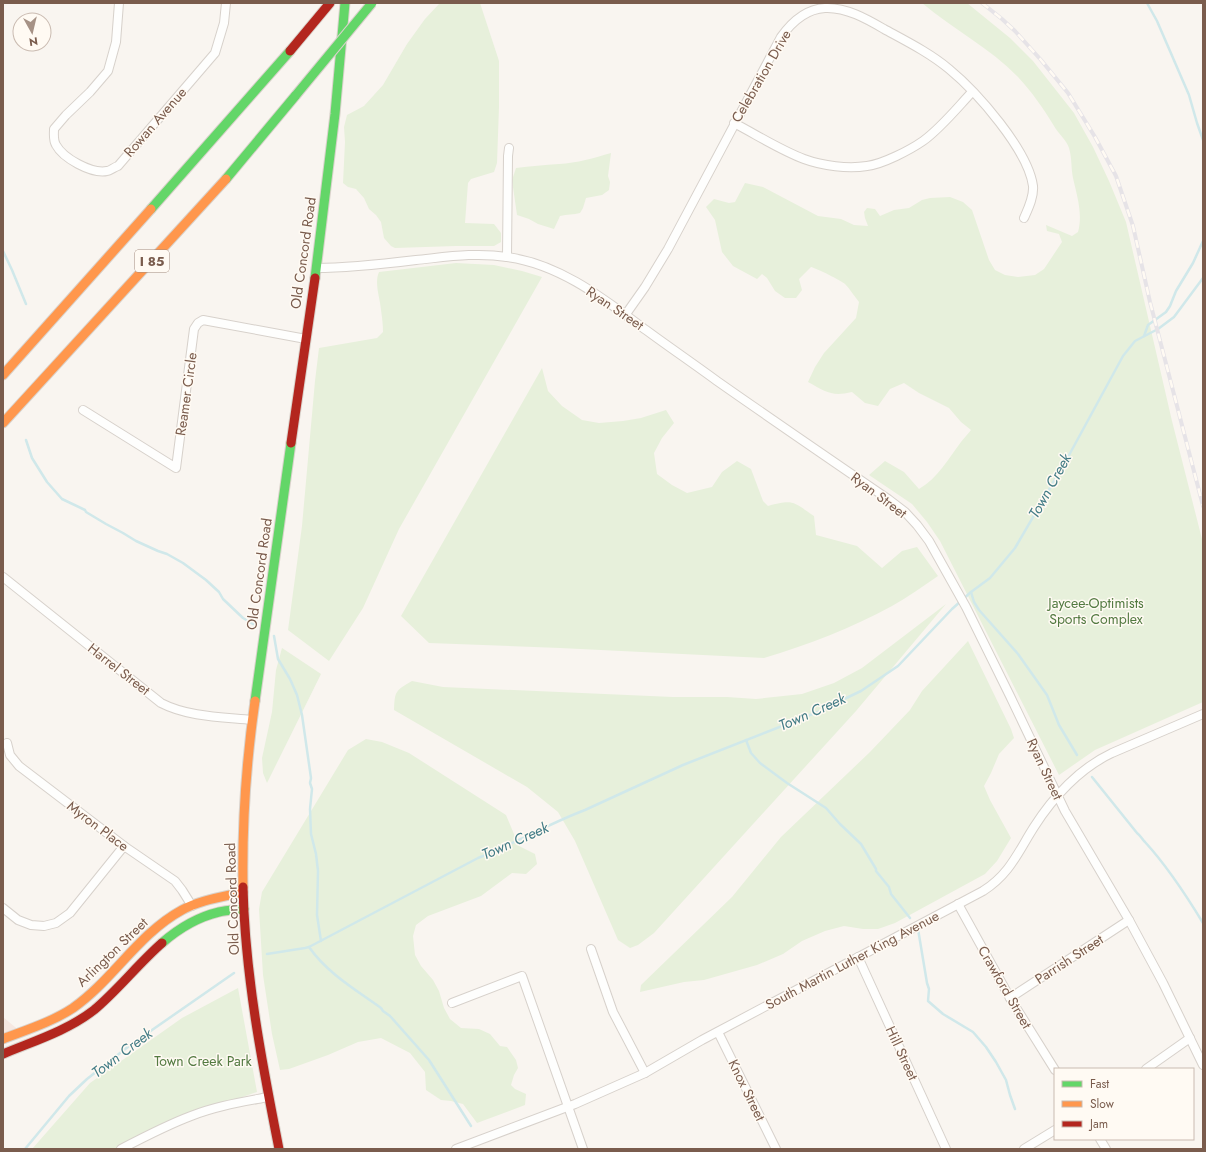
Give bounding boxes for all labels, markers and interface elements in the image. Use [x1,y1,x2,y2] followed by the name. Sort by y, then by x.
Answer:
[12,12,52,52] north arrow
[726,26,796,126] street label: Celebration Drive
[28,33,39,50] text: N
[119,83,191,161] street label: Rowan Avenue
[285,196,321,310] street label: Old Concord Road
[135,250,169,272] road number: I 85
[582,281,648,335] street label: Ryan Street
[170,351,202,437] street label: Reamer Circle
[1023,449,1077,522] water label: Town Creek
[847,467,912,523] street label: Ryan Street
[241,517,277,631] street label: Old Concord Road
[1046,593,1144,629] park label: Jaycee-Optimists Sports Complex
[84,638,155,700] street label: Harrel Street
[775,687,850,737] water label: Town Creek
[1022,735,1068,804] street label: Ryan Street
[63,796,133,856] street label: Myron Place
[478,816,553,866] water label: Town Creek
[220,842,244,956] street label: Old Concord Road
[762,906,942,1014] street label: South Martin Luther King Avenue
[72,912,153,991] street label: Arlington Street
[1031,929,1108,989] street label: Parrish Street
[973,942,1037,1033] street label: Crawford Street
[87,1022,158,1083] water label: Town Creek
[881,1023,924,1084] street label: Hill Street
[154,1051,253,1071] park label: Town Creek Park
[724,1056,771,1125] street label: Knox Street
[1054,1068,1194,1140] legend
[1090,1075,1109,1093] text: Fast
[1090,1095,1115,1113] text: Slow
[1088,1115,1108,1133] text: Jam

